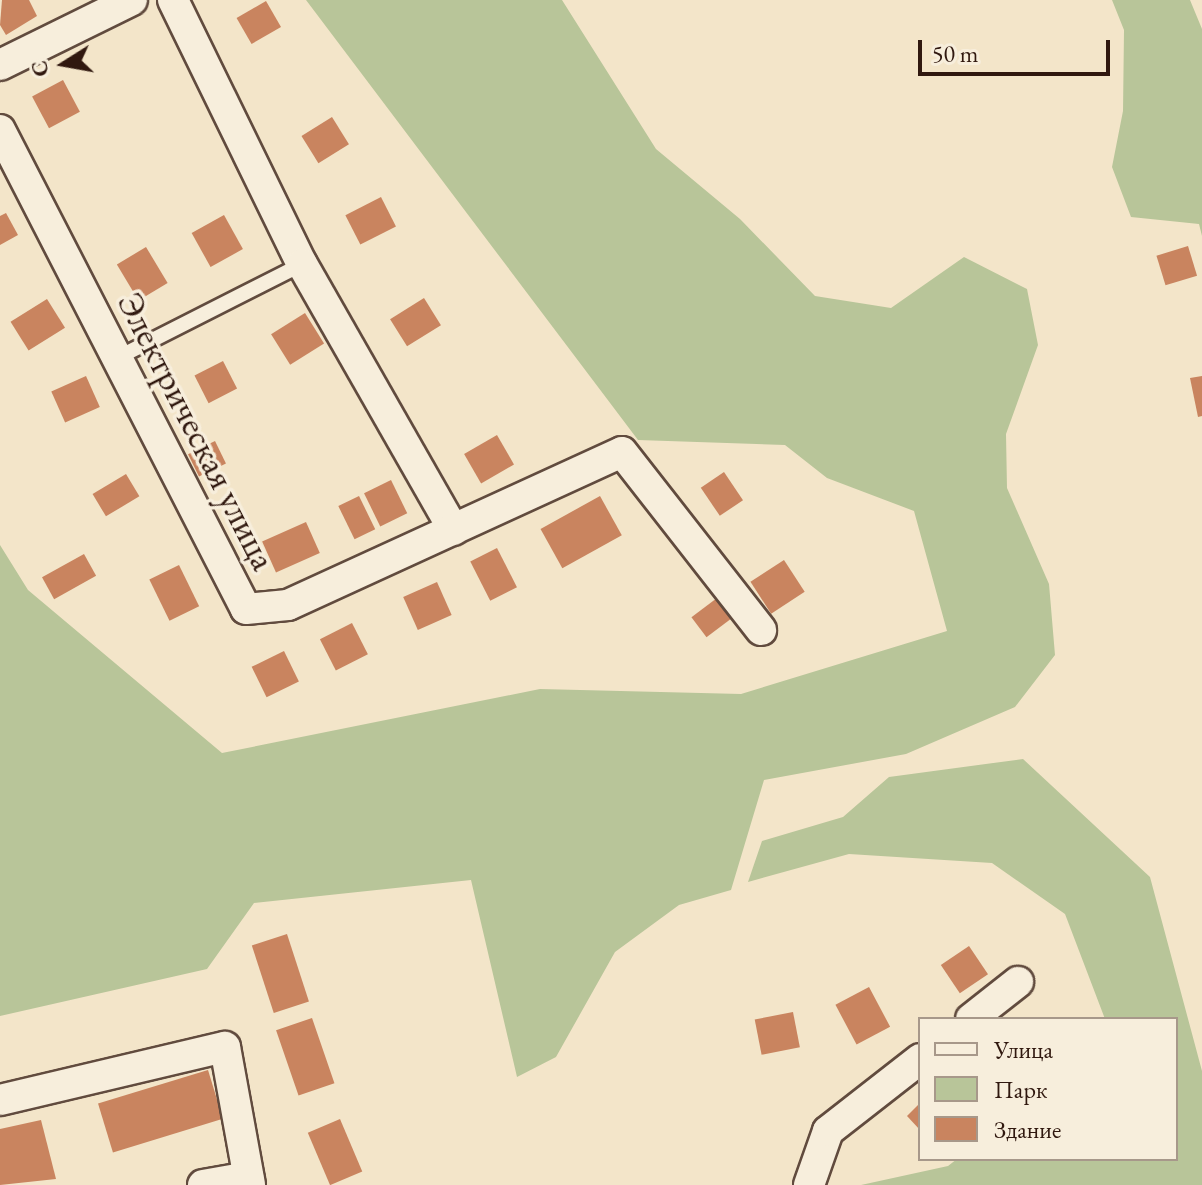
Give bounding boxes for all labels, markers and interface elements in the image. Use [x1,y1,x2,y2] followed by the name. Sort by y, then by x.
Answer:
[24,24,104,104] north arrow
[922,24,1114,74] scale bar
[932,38,979,69] text: 50 m
[24,58,56,79] text: С
[108,285,286,577] street label: Электрическая улица
[918,1017,1178,1161] legend
[994,1034,1053,1065] text: Улица
[994,1074,1047,1105] text: Парк
[994,1114,1061,1145] text: Здание

